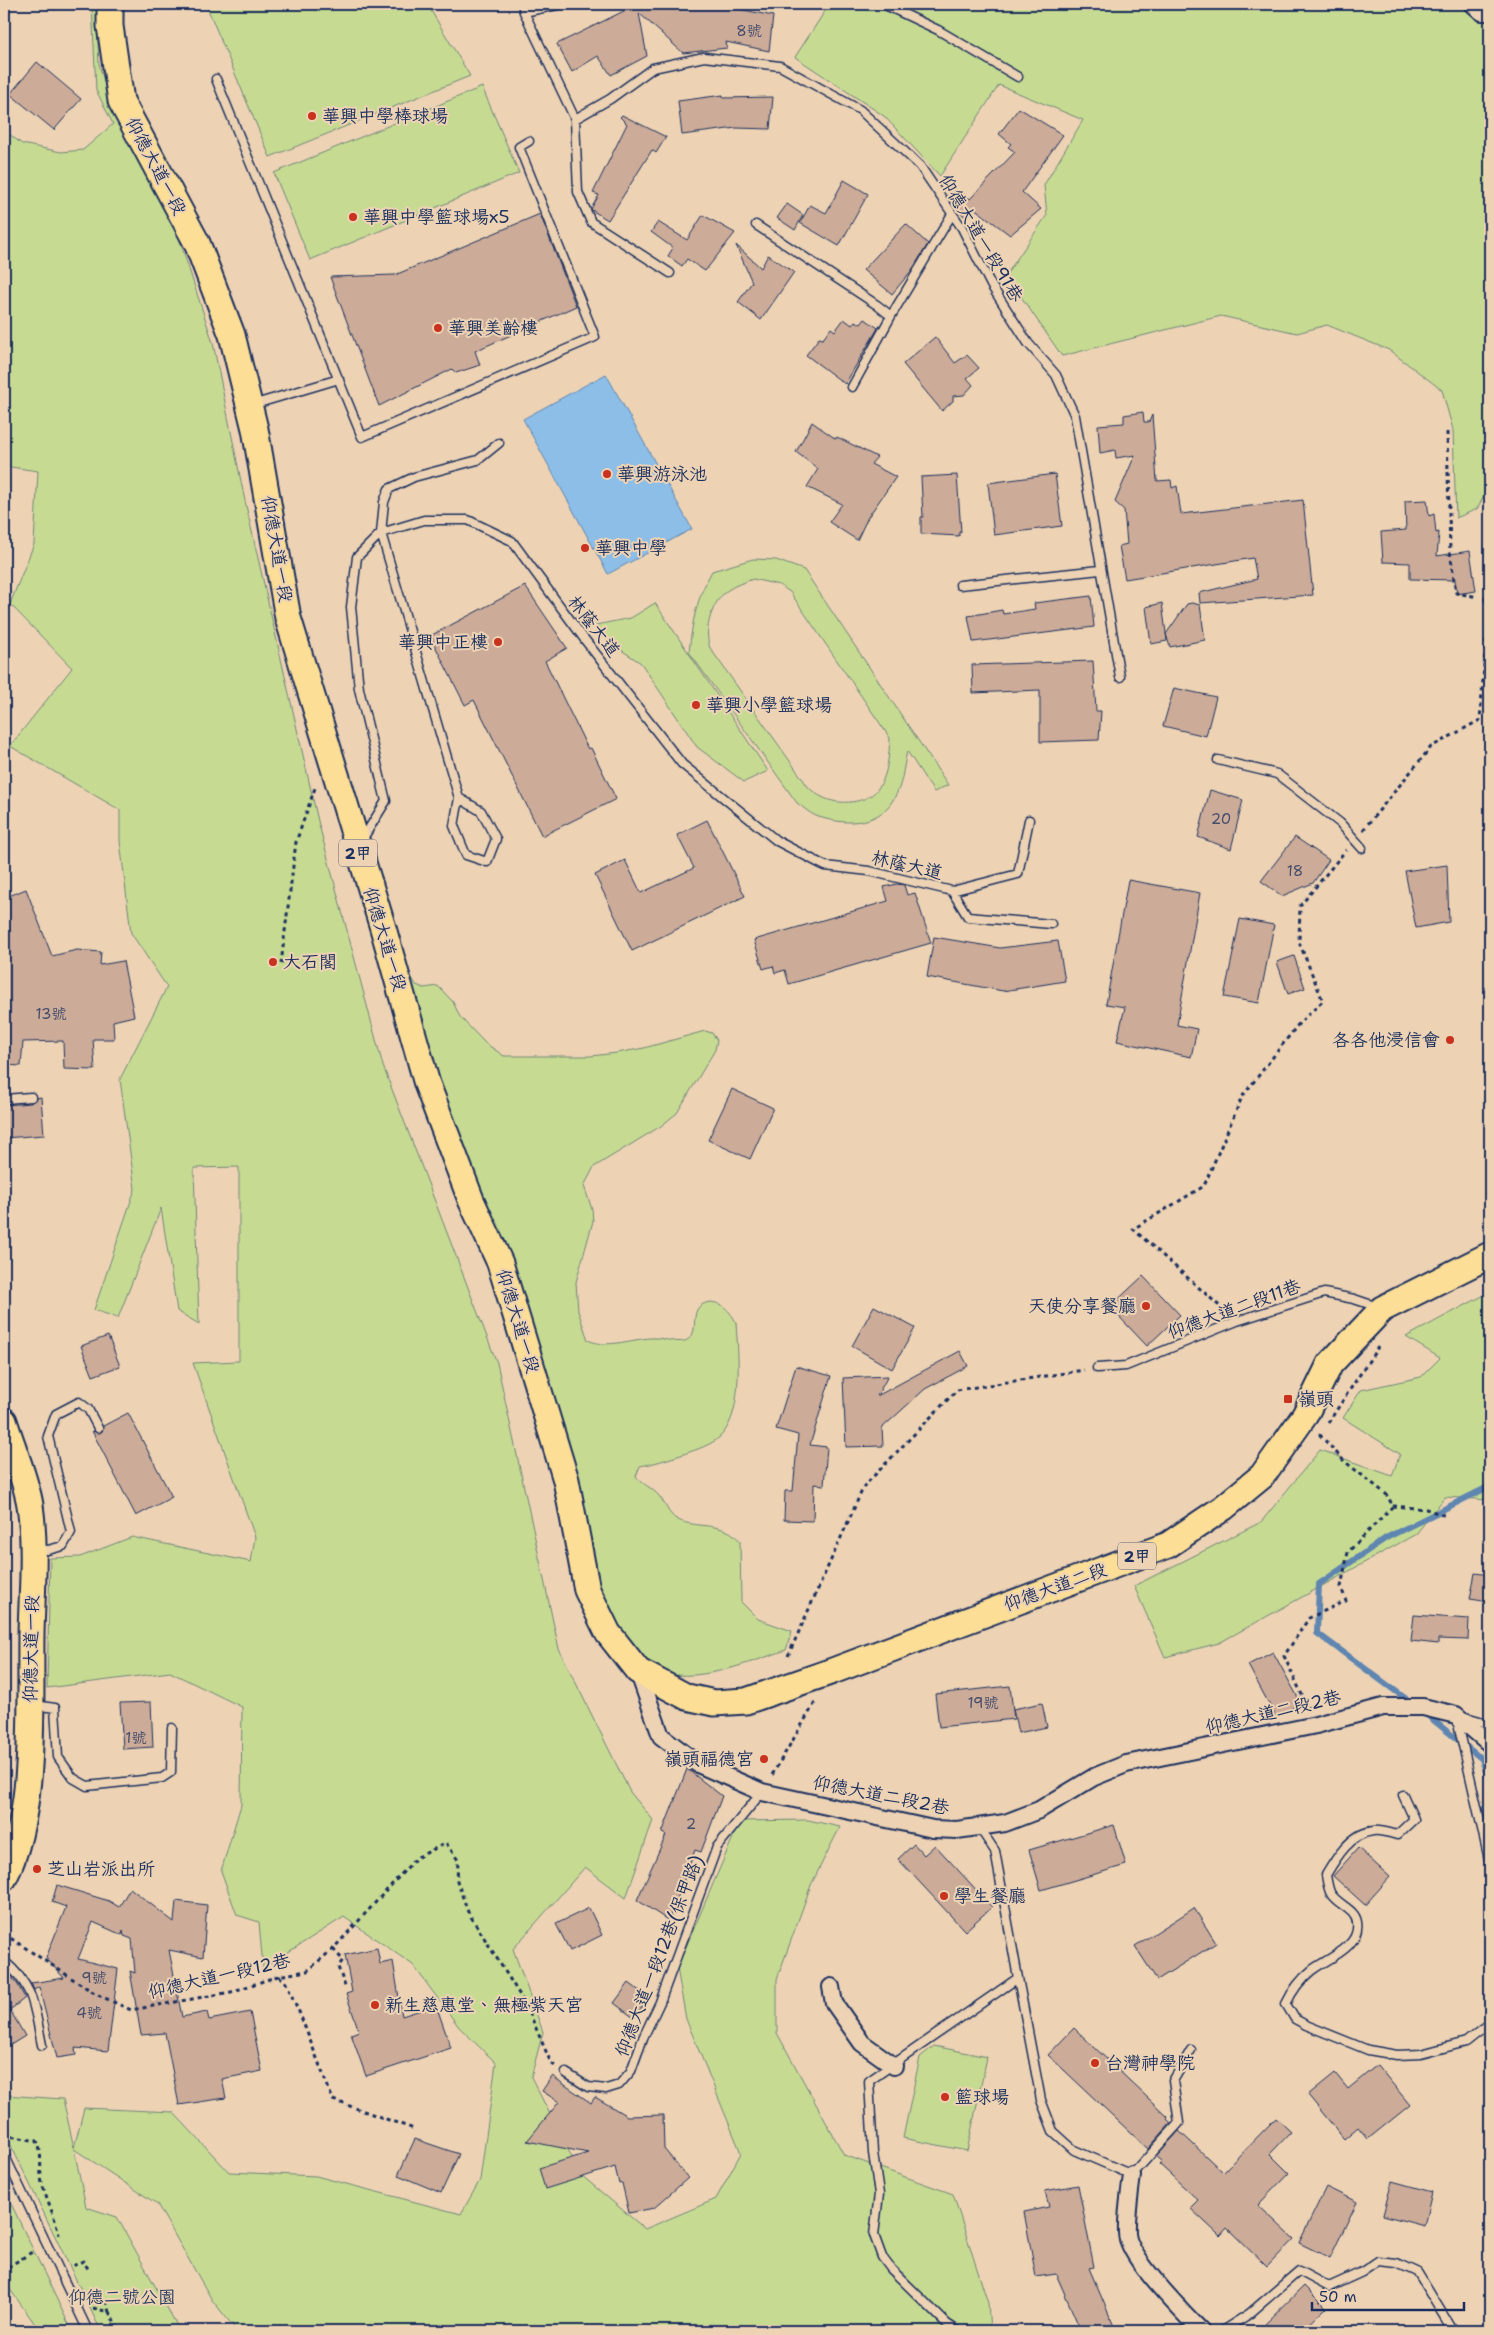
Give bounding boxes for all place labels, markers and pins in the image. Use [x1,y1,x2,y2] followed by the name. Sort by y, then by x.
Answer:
[322,104,448,128] place label: 華興中學棒球場
[306,110,318,122] marker: 華興中學棒球場
[363,205,509,229] place label: 華興中學籃球場x5
[347,211,359,223] marker: 華興中學籃球場x5
[448,316,538,340] place label: 華興美齡樓
[432,322,444,334] marker: 華興美齡樓
[617,462,707,486] place label: 華興游泳池
[601,468,613,480] marker: 華興游泳池
[595,536,667,560] place label: 華興中學
[579,542,591,554] marker: 華興中學
[398,630,488,654] place label: 華興中正樓
[492,636,504,648] marker: 華興中正樓
[706,693,832,717] place label: 華興小學籃球場
[690,699,702,711] marker: 華興小學籃球場
[283,950,337,974] place label: 大石閣
[267,956,279,968] marker: 大石閣
[1332,1028,1440,1052] place label: 各各他浸信會
[1444,1034,1456,1046] marker: 各各他浸信會
[1028,1294,1136,1318] place label: 天使分享餐廳
[1140,1300,1152,1312] marker: 天使分享餐廳
[1298,1387,1334,1411] place label: 嶺頭
[1282,1393,1294,1405] marker: 嶺頭
[664,1747,754,1771] place label: 嶺頭福德宮
[758,1753,770,1765] marker: 嶺頭福德宮
[47,1857,155,1881] place label: 芝山岩派出所
[31,1863,43,1875] marker: 芝山岩派出所
[954,1884,1026,1908] place label: 學生餐廳
[938,1890,950,1902] marker: 學生餐廳
[385,1993,583,2017] place label: 新生慈惠堂、無極紫天宮
[369,1999,381,2011] marker: 新生慈惠堂、無極紫天宮
[1105,2051,1195,2075] place label: 台灣神學院
[1089,2057,1101,2069] marker: 台灣神學院
[955,2085,1009,2109] place label: 籃球場
[939,2091,951,2103] marker: 籃球場

